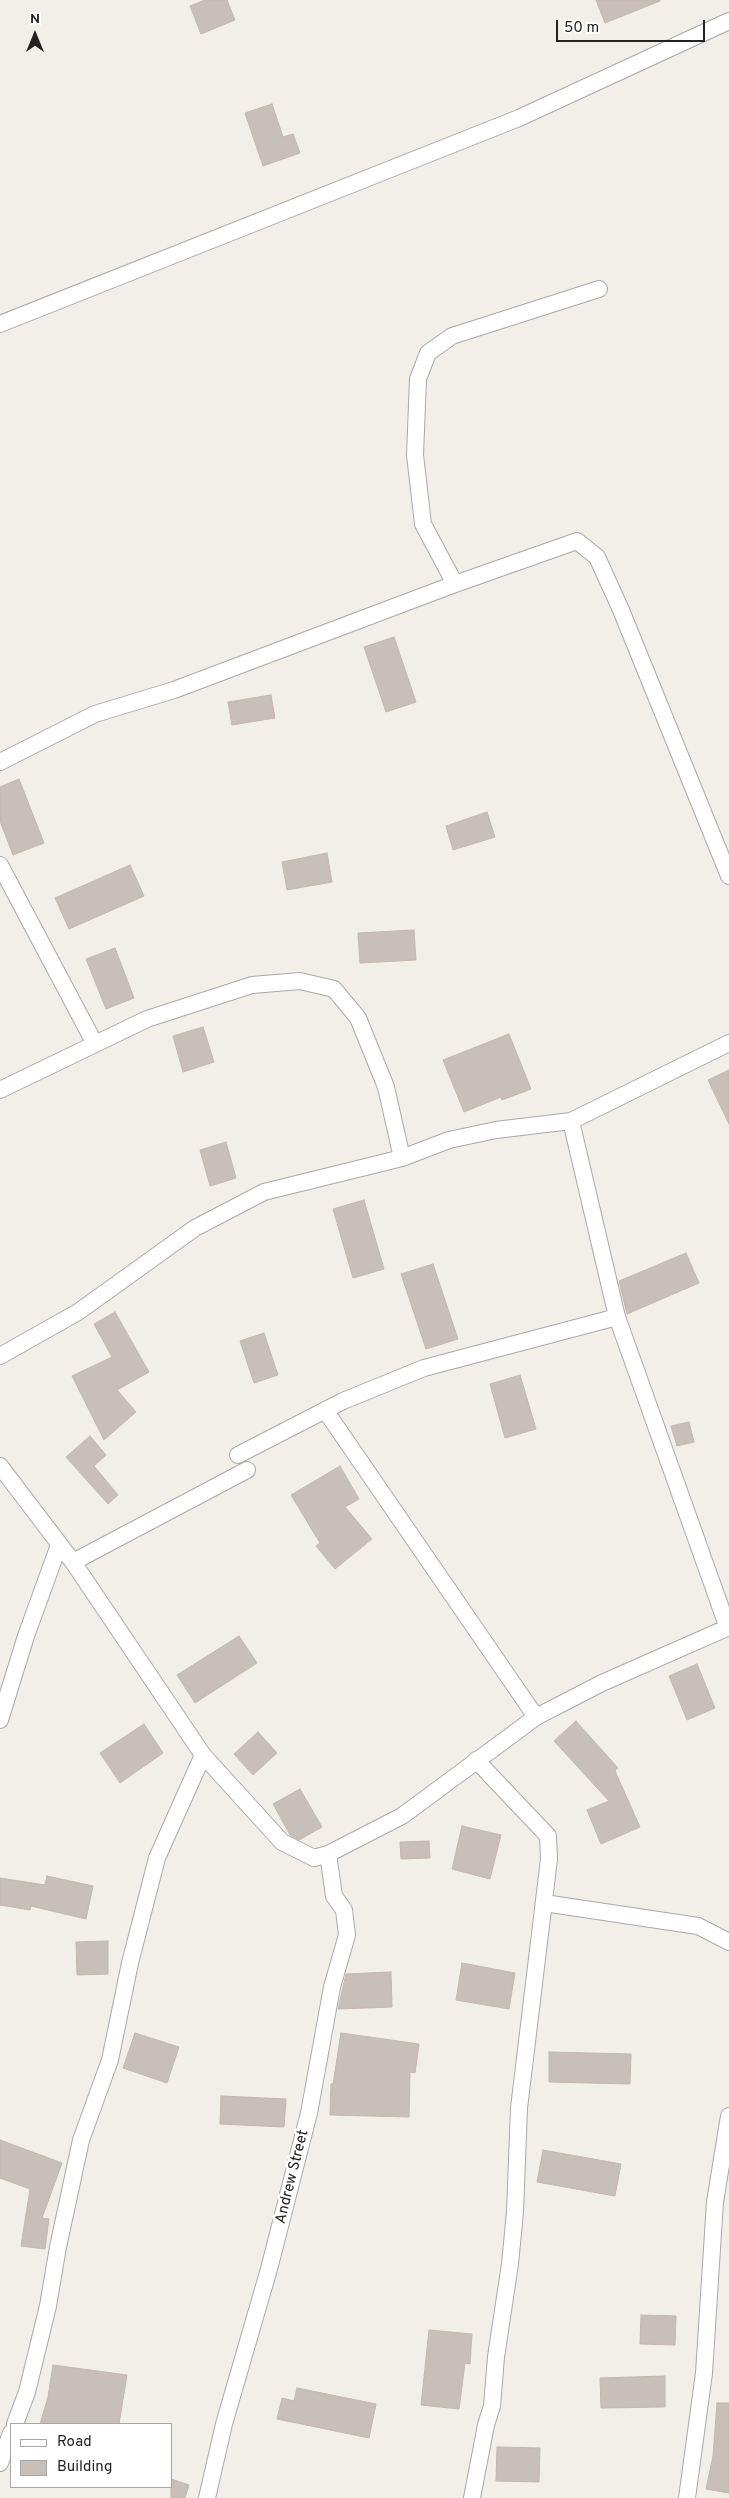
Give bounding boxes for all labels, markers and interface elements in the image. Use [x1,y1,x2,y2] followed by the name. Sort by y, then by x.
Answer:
[10,10,60,60] north arrow
[559,10,708,42] scale bar
[30,11,40,28] text: N
[564,19,599,38] text: 50 m
[273,2128,313,2226] street label: Andrew Street
[10,2423,172,2488] legend
[57,2433,92,2452] text: Road
[57,2458,112,2477] text: Building

